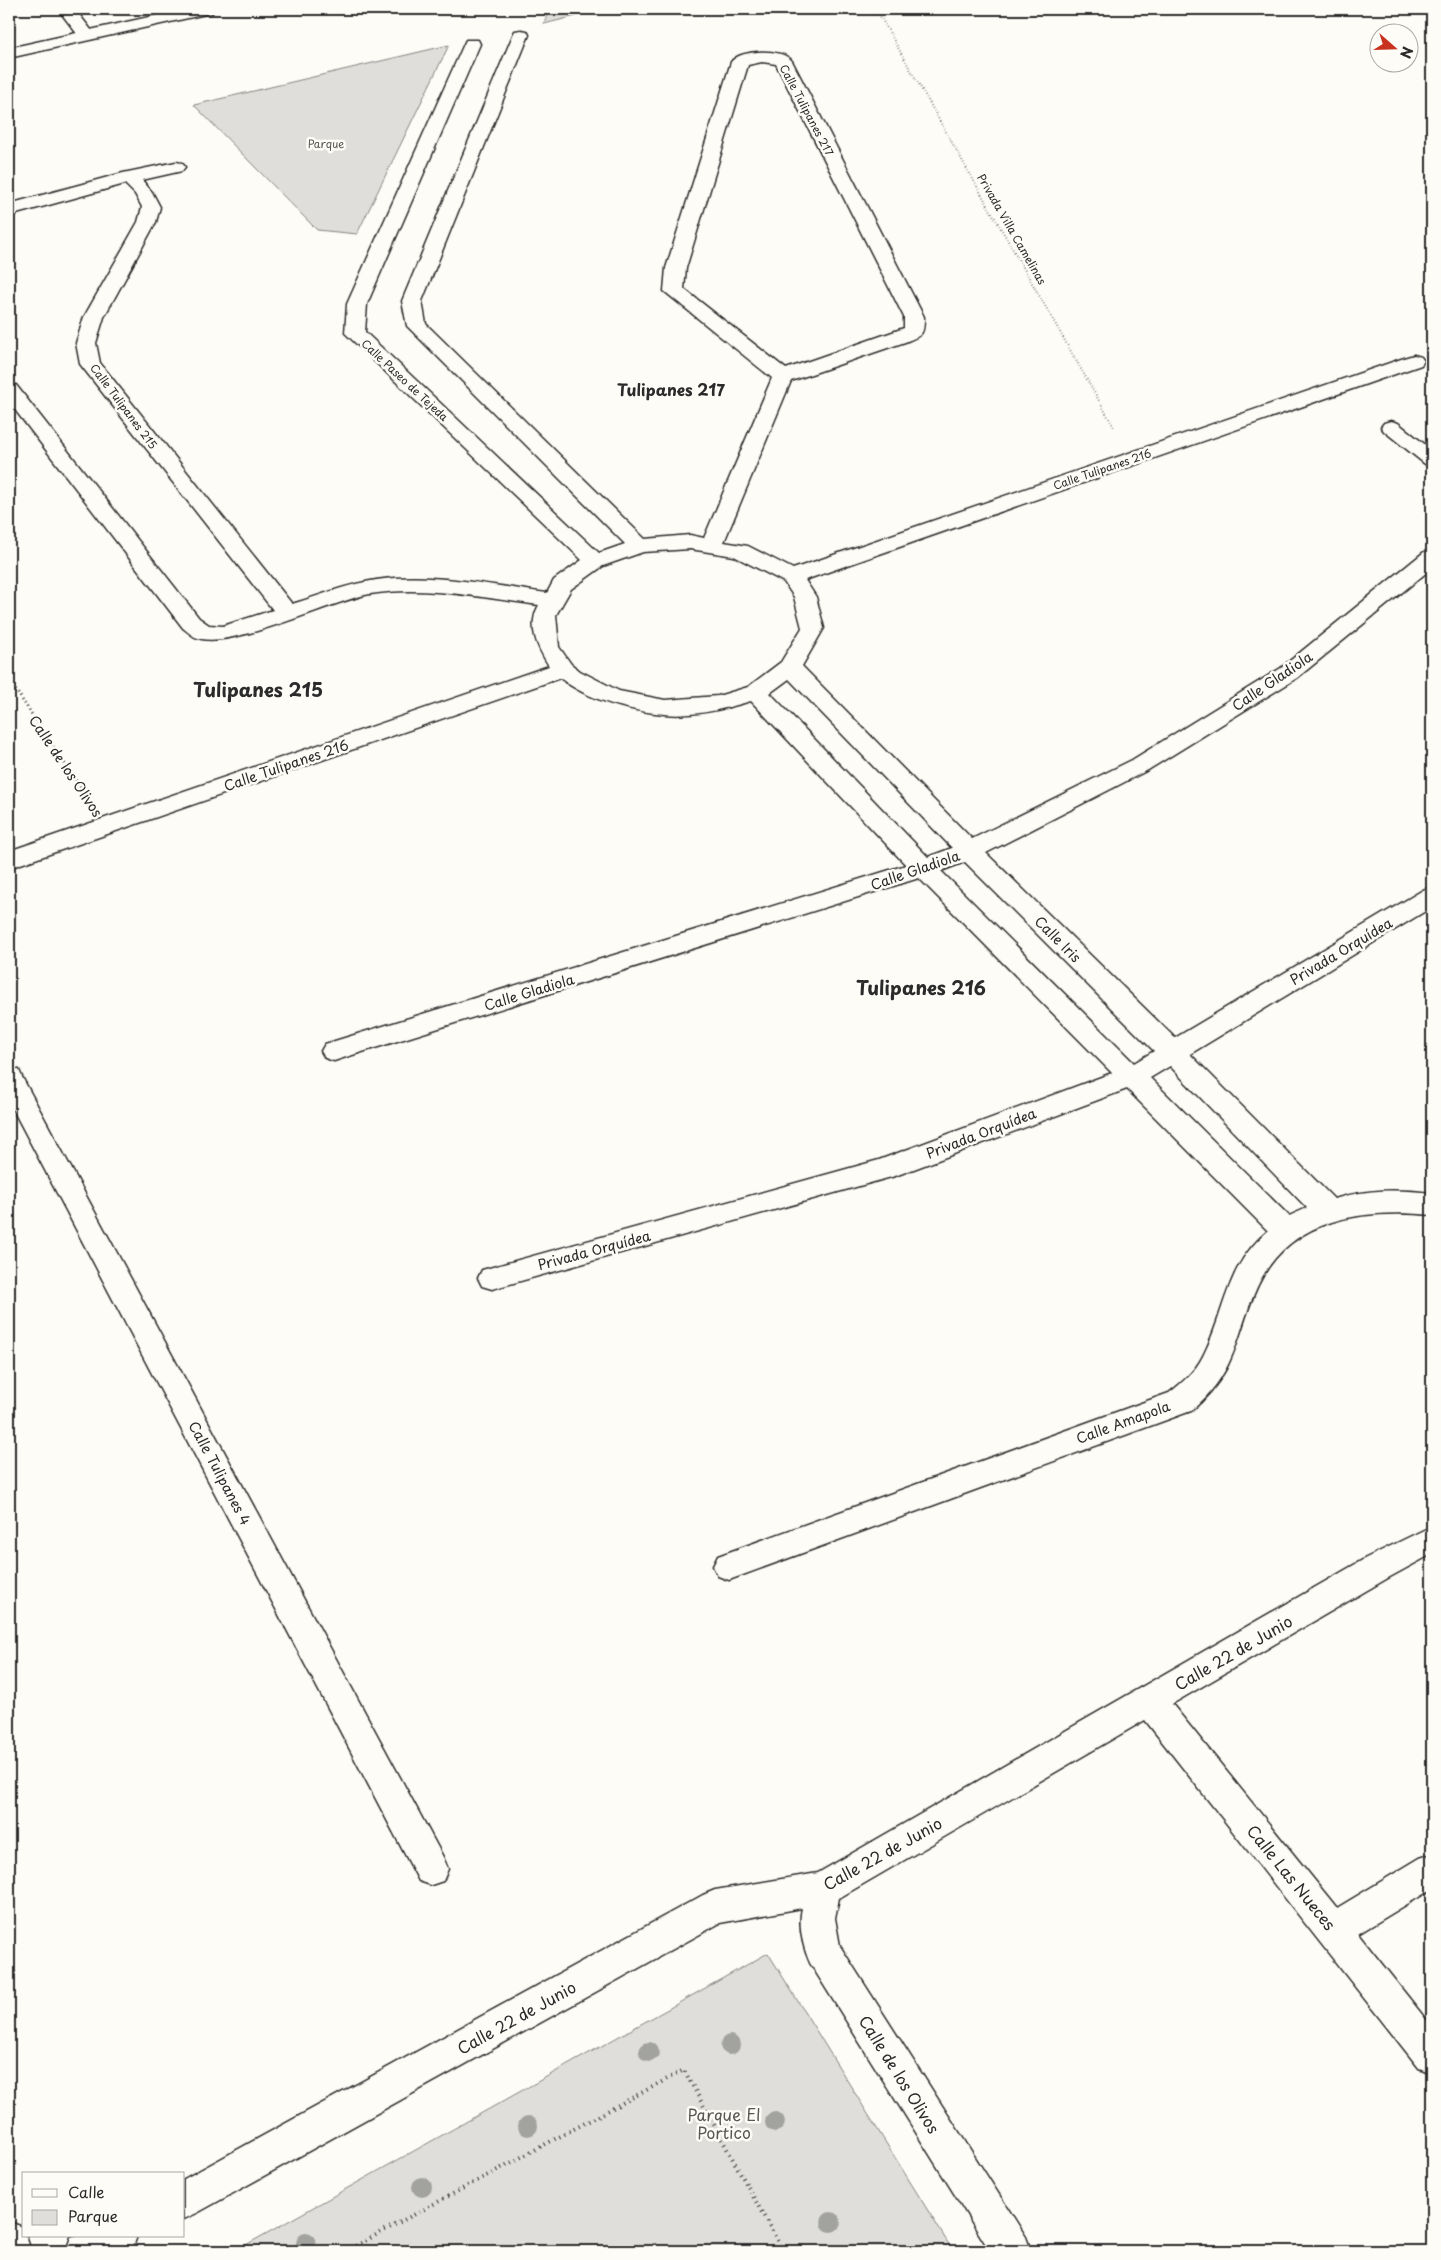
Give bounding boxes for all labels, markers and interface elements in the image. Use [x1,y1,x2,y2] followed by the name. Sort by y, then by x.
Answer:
[1368,22,1418,72] north arrow
[1395,44,1418,61] text: N
[776,61,838,159] street label: Calle Tulipanes 217
[308,135,344,152] park label: Parque
[973,170,1051,288] street label: Privada Villa Camelinas
[358,335,452,425] street label: Calle Paseo de Tejeda
[86,360,162,452] street label: Calle Tulipanes 215
[617,377,726,401] district label: Tulipanes 217
[1051,444,1153,494] street label: Calle Tulipanes 216
[1227,646,1317,716] street label: Calle Gladiola
[193,675,323,703] district label: Tulipanes 215
[24,711,108,821] street label: Calle de los Olivos
[221,734,351,796] street label: Calle Tulipanes 216
[867,845,963,895] street label: Calle Gladiola
[1030,911,1086,967] street label: Calle Iris
[1286,912,1396,990] street label: Privada Orquídea
[481,968,577,1016] street label: Calle Gladiola
[856,973,986,1001] district label: Tulipanes 216
[923,1102,1039,1164] street label: Privada Orquídea
[535,1225,653,1275] street label: Privada Orquídea
[1073,1395,1173,1449] street label: Calle Amapola
[184,1417,256,1529] street label: Calle Tulipanes 4
[1170,1608,1297,1696] street label: Calle 22 de Junio
[818,1810,946,1896] street label: Calle 22 de Junio
[1242,1819,1342,1935] street label: Calle Las Nueces
[452,1974,580,2060] street label: Calle 22 de Junio
[854,2010,946,2138] street label: Calle de los Olivos
[688,2102,760,2144] park label: Parque El Portico
[22,2172,185,2238] legend
[68,2180,105,2203] text: Calle
[68,2204,118,2227] text: Parque

